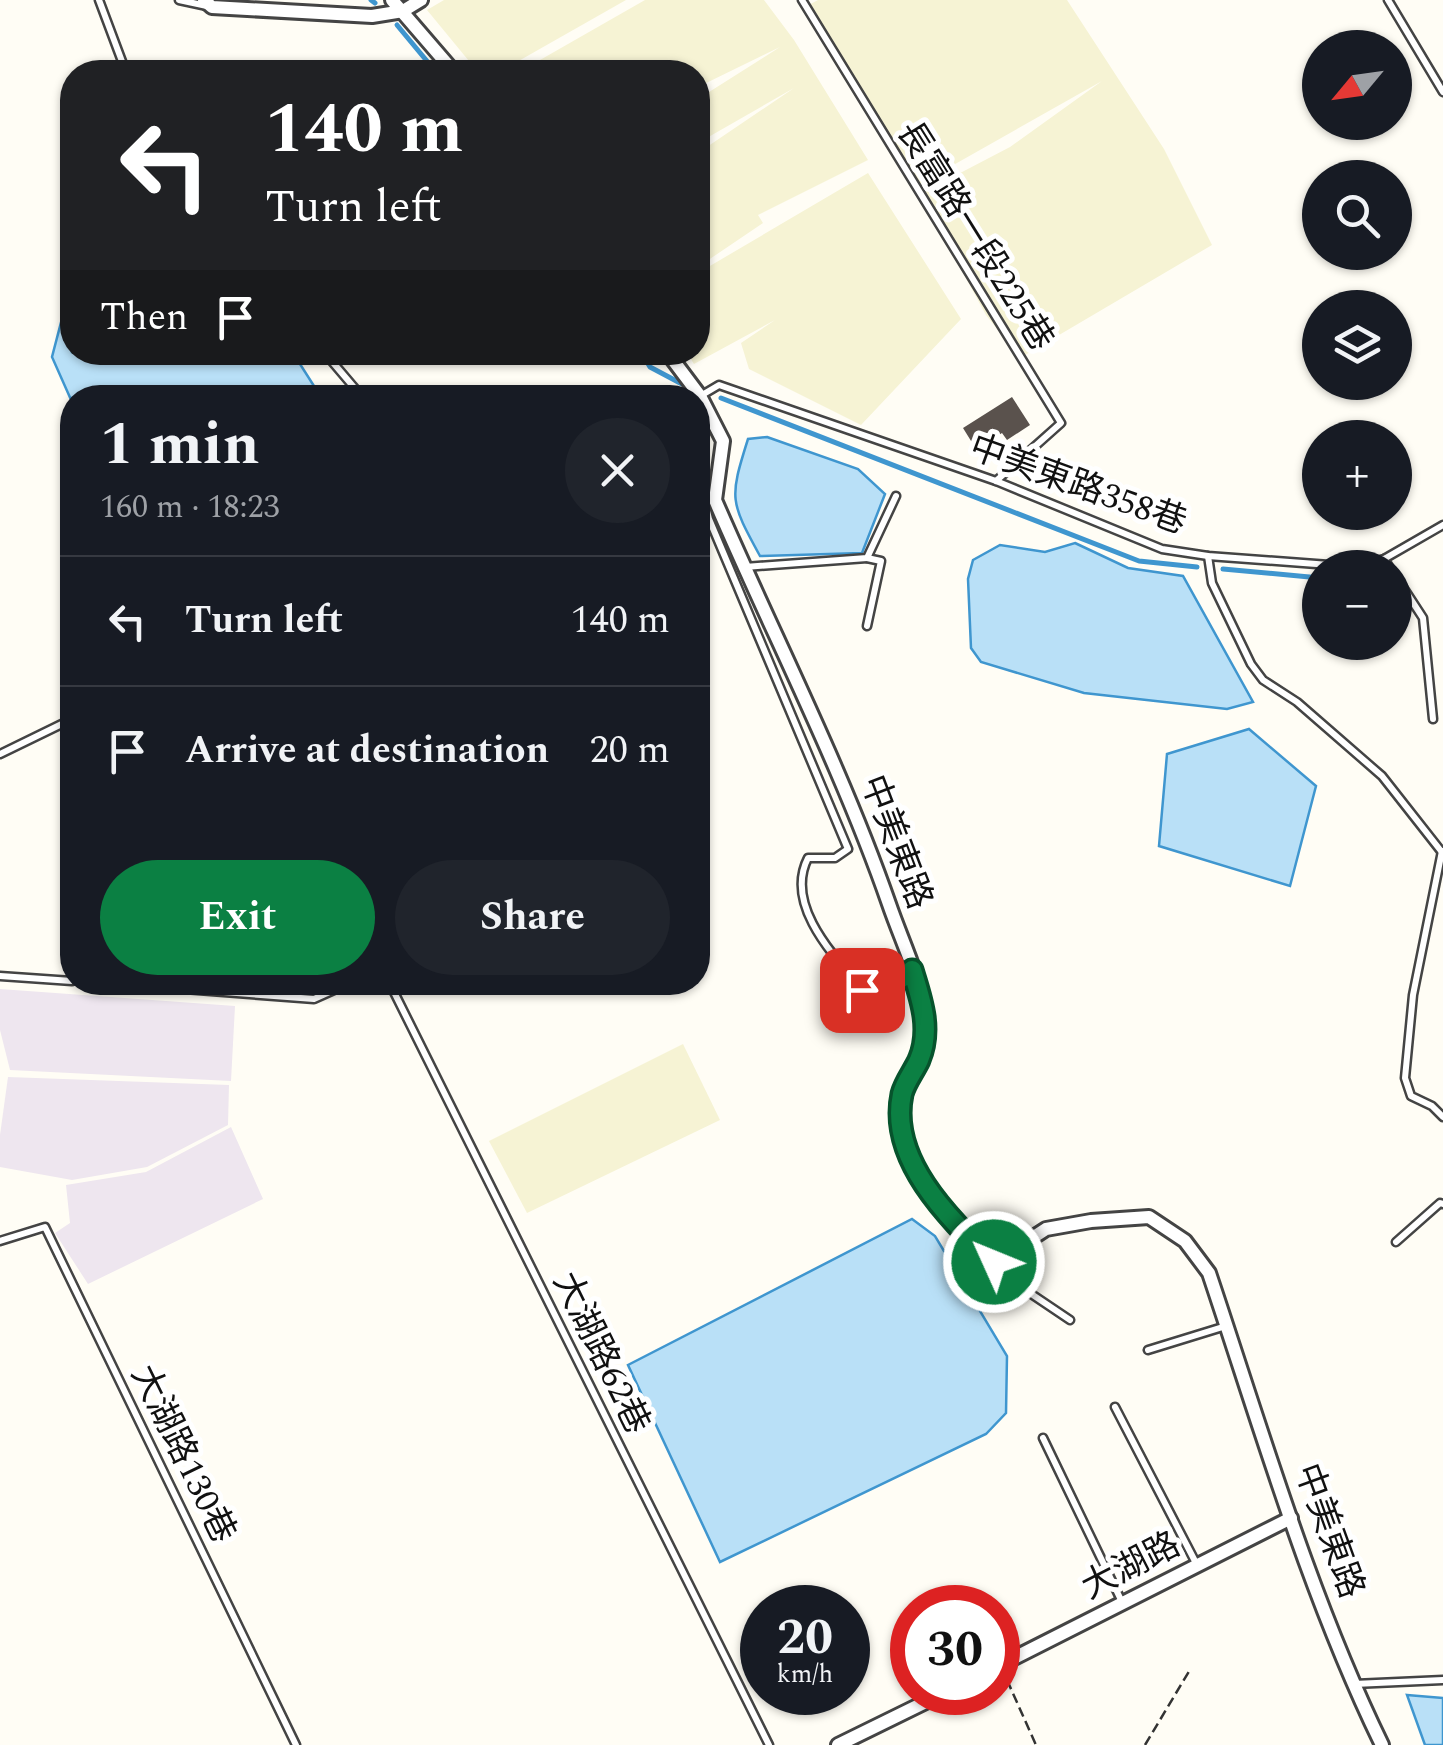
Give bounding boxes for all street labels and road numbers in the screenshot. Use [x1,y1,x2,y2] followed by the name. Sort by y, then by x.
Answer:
[883,111,1067,361] street label: 長富路一段225巷
[962,421,1194,549] street label: 中美東路358巷
[846,767,946,917] street label: 中美東路
[539,1263,663,1443] street label: 大湖路62巷
[117,1356,249,1552] street label: 大湖路130巷
[1280,1456,1378,1606] street label: 中美東路
[1072,1519,1190,1613] street label: 大湖路

